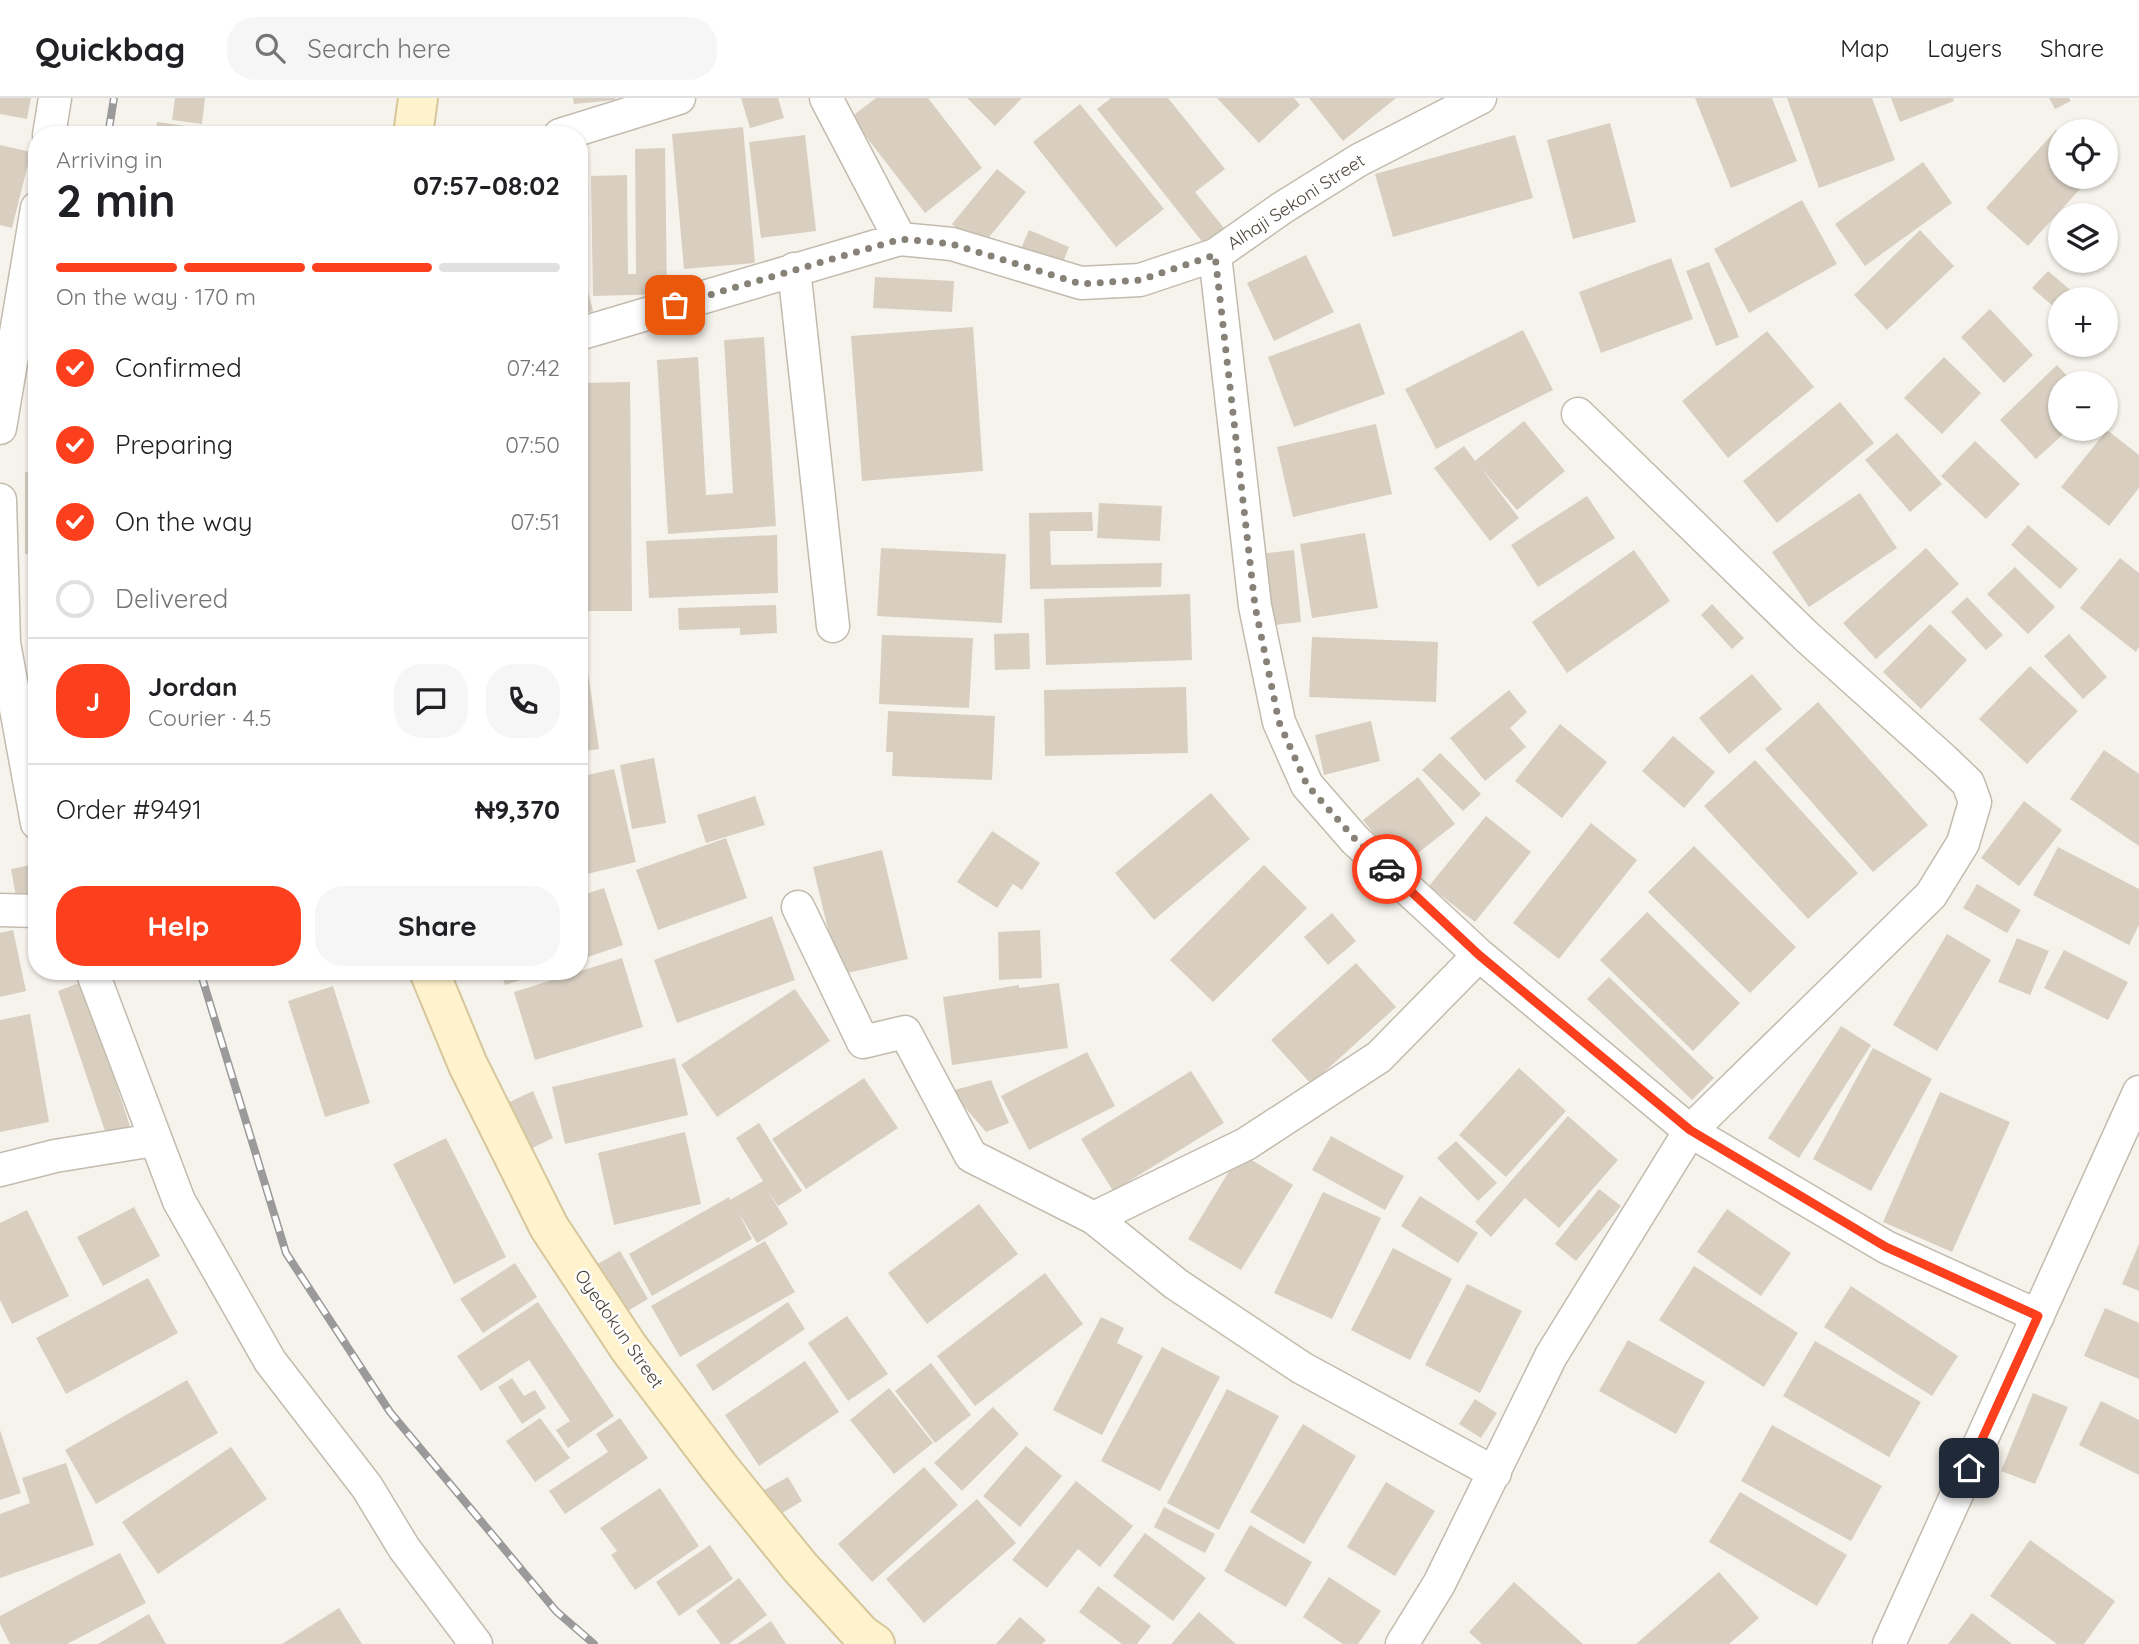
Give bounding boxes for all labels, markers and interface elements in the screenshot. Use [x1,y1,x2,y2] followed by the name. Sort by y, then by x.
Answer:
[227,17,717,80] search box
[35,28,185,69] text: Quickbag
[251,29,289,67] icon: search
[307,32,451,65] text: Search here
[1840,33,1889,63] text: Map
[1927,33,2002,63] text: Layers
[2040,33,2104,63] text: Share
[2048,119,2118,441] map controls
[2048,119,2118,189] button: locate
[56,145,163,174] text: Arriving in
[1223,149,1369,255] street label: Alhaji Sekoni Street
[413,169,560,202] text: 07:57–08:02
[56,171,176,229] text: 2 min
[2048,203,2118,273] button: layers
[645,275,705,335] pin
[56,282,256,311] text: On the way · 170 m
[656,286,694,324] icon: bag
[2048,287,2118,357] button: +
[56,349,94,387] icon: check
[115,351,242,384] text: Confirmed
[507,353,560,382] text: 07:42
[2048,371,2118,441] button: −
[56,426,94,464] icon: check
[115,428,233,461] text: Preparing
[505,430,560,459] text: 07:50
[56,503,94,541] icon: check
[115,505,253,538] text: On the way
[510,507,560,536] text: 07:51
[115,582,228,615] text: Delivered
[394,664,468,738] button: chat
[486,664,560,738] button: phone
[148,670,237,703] text: Jordan
[86,685,100,718] text: J
[148,703,272,732] text: Courier · 4.5
[56,793,202,826] text: Order #9491
[475,793,560,826] text: ₦9,370
[1352,834,1422,904] courier
[1368,850,1406,888] icon: car
[56,886,301,966] button: Help
[315,886,560,966] button: Share
[570,1265,669,1393] street label: Oyedokun Street
[1939,1438,1999,1498] pin
[1950,1449,1988,1487] icon: home

